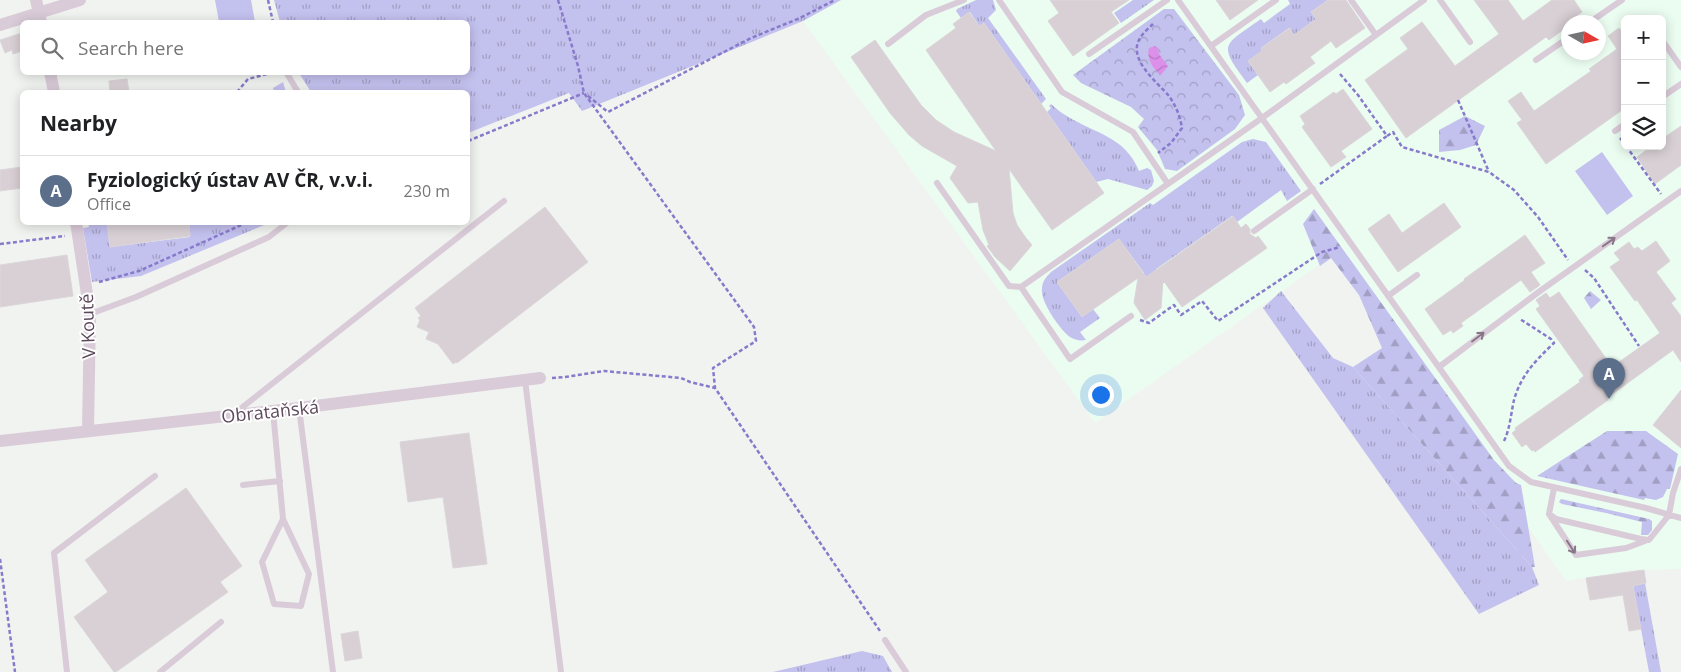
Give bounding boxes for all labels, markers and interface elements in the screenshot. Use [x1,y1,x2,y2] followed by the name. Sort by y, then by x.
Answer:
[1561,15,1606,60] north arrow
[1621,15,1666,150] map controls
[1621,15,1666,60] button: +
[20,20,470,75] search box
[38,34,66,62] icon: search
[78,35,184,61] text: Search here
[1621,60,1666,105] button: −
[1621,105,1666,150] button: layers
[40,109,117,137] text: Nearby
[87,167,373,193] text: Fyziologický ústav AV ČR, v.v.i.
[50,180,62,202] text: A
[404,180,450,202] text: 230 m
[87,193,131,215] text: Office
[1602,237,1616,247] one-way arrow
[74,293,100,359] street label: V Koutě
[1471,332,1484,343] one-way arrow
[1593,358,1625,399] pin: A
[1088,382,1114,408] your location
[220,394,320,428] street label: Obrataňská
[1566,540,1576,554] one-way arrow

